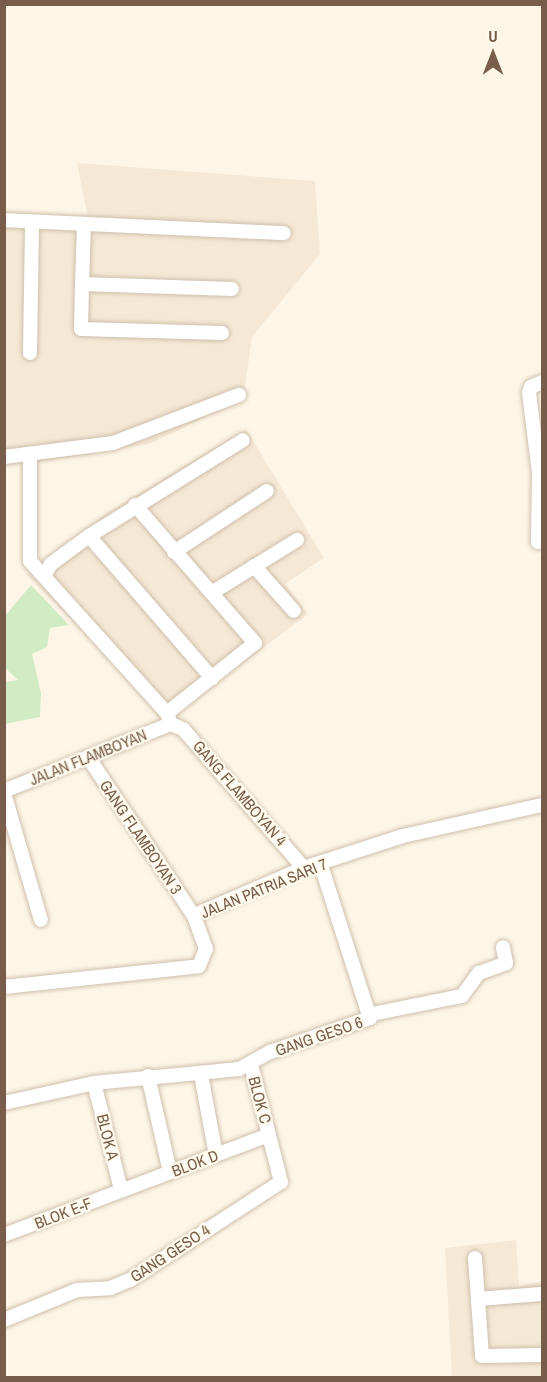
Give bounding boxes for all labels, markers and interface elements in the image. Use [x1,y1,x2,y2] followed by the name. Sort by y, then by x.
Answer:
[463,24,523,84] north arrow
[488,25,498,47] text: U
[27,725,149,789] street label: JALAN FLAMBOYAN
[189,736,291,850] street label: GANG FLAMBOYAN 4
[96,776,186,898] street label: GANG FLAMBOYAN 3
[198,854,330,922] street label: JALAN PATRIA SARI 7
[273,1012,365,1060] street label: GANG GESO 6
[244,1074,276,1126] street label: BLOK C
[93,1112,123,1162] street label: BLOK A
[169,1145,221,1181] street label: BLOK D
[32,1193,94,1233] street label: BLOK E-F
[127,1220,213,1286] street label: GANG GESO 4

